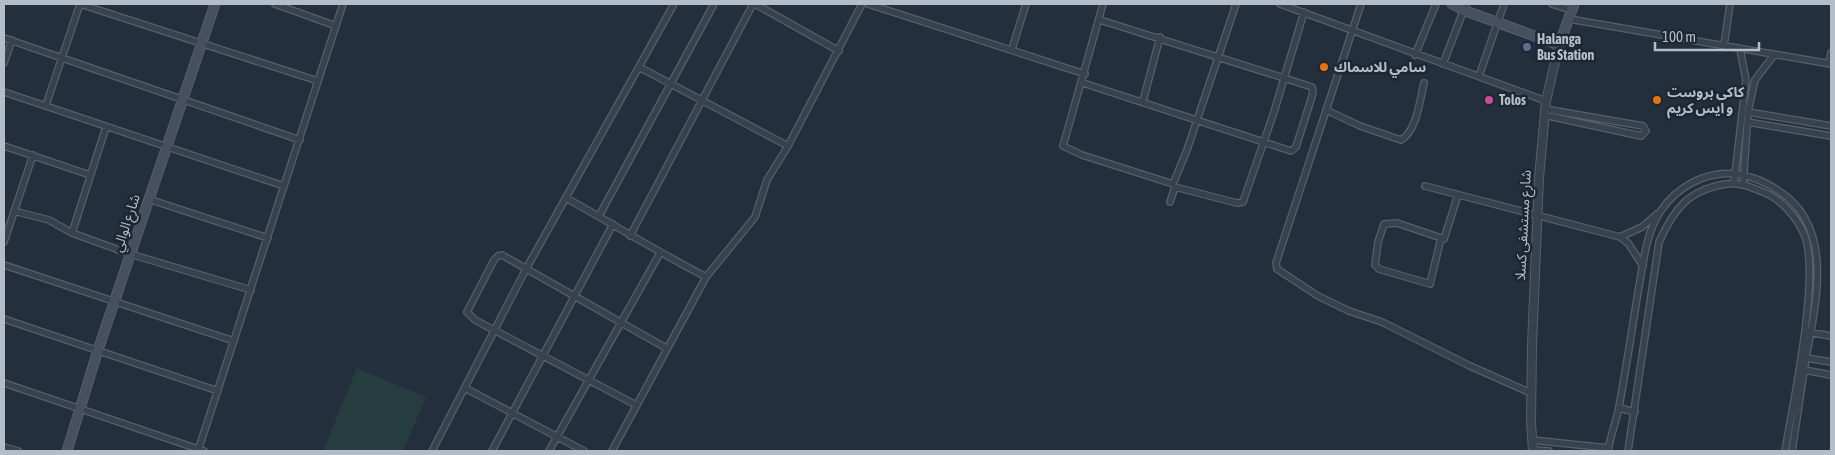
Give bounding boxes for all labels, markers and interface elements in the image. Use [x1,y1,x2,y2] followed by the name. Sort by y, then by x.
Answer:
[1655,20,1759,52] scale bar
[1662,28,1696,45] text: 100 m
[1537,31,1595,63] place label: Halanga Bus Station
[1521,41,1533,53] marker: Halanga Bus Station
[1334,59,1426,78] place label: سامي للاسماك
[1318,61,1330,73] marker: سامي للاسماك
[1667,84,1745,119] place label: كاكي بروست و ايس كريم
[1499,92,1526,108] place label: Tolos
[1483,94,1495,106] marker: Tolos
[1651,94,1663,106] marker: كاكي بروست و ايس كريم
[1512,169,1537,281] street label: شارع مستشفى كسلا
[109,192,146,255] street label: شارع الوالي

